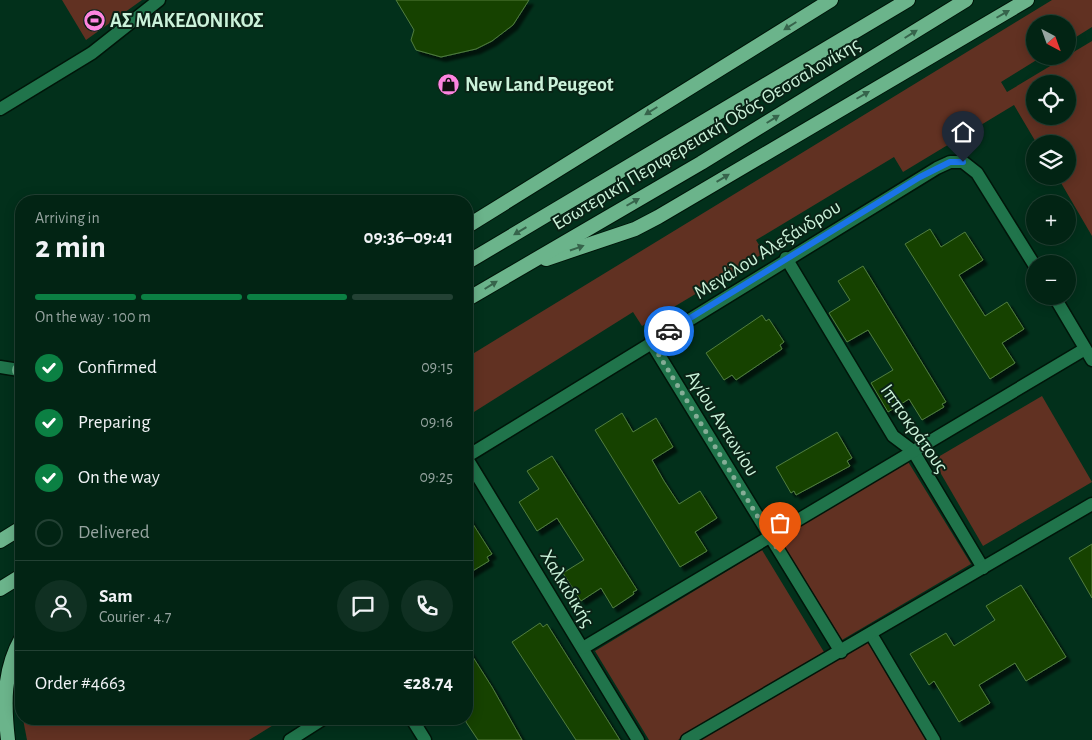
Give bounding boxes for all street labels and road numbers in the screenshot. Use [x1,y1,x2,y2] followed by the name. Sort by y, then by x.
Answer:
[549,34,864,234] street label: Εσωτερική Περιφερειακή Οδός Θεσσαλονίκης
[691,197,844,303] street label: Μεγάλου Αλεξάνδρου
[682,367,763,480] street label: Αγίου Αντωνίου
[876,381,952,477] street label: Ιπποκράτους
[536,546,598,631] street label: Χαλκιδικής

